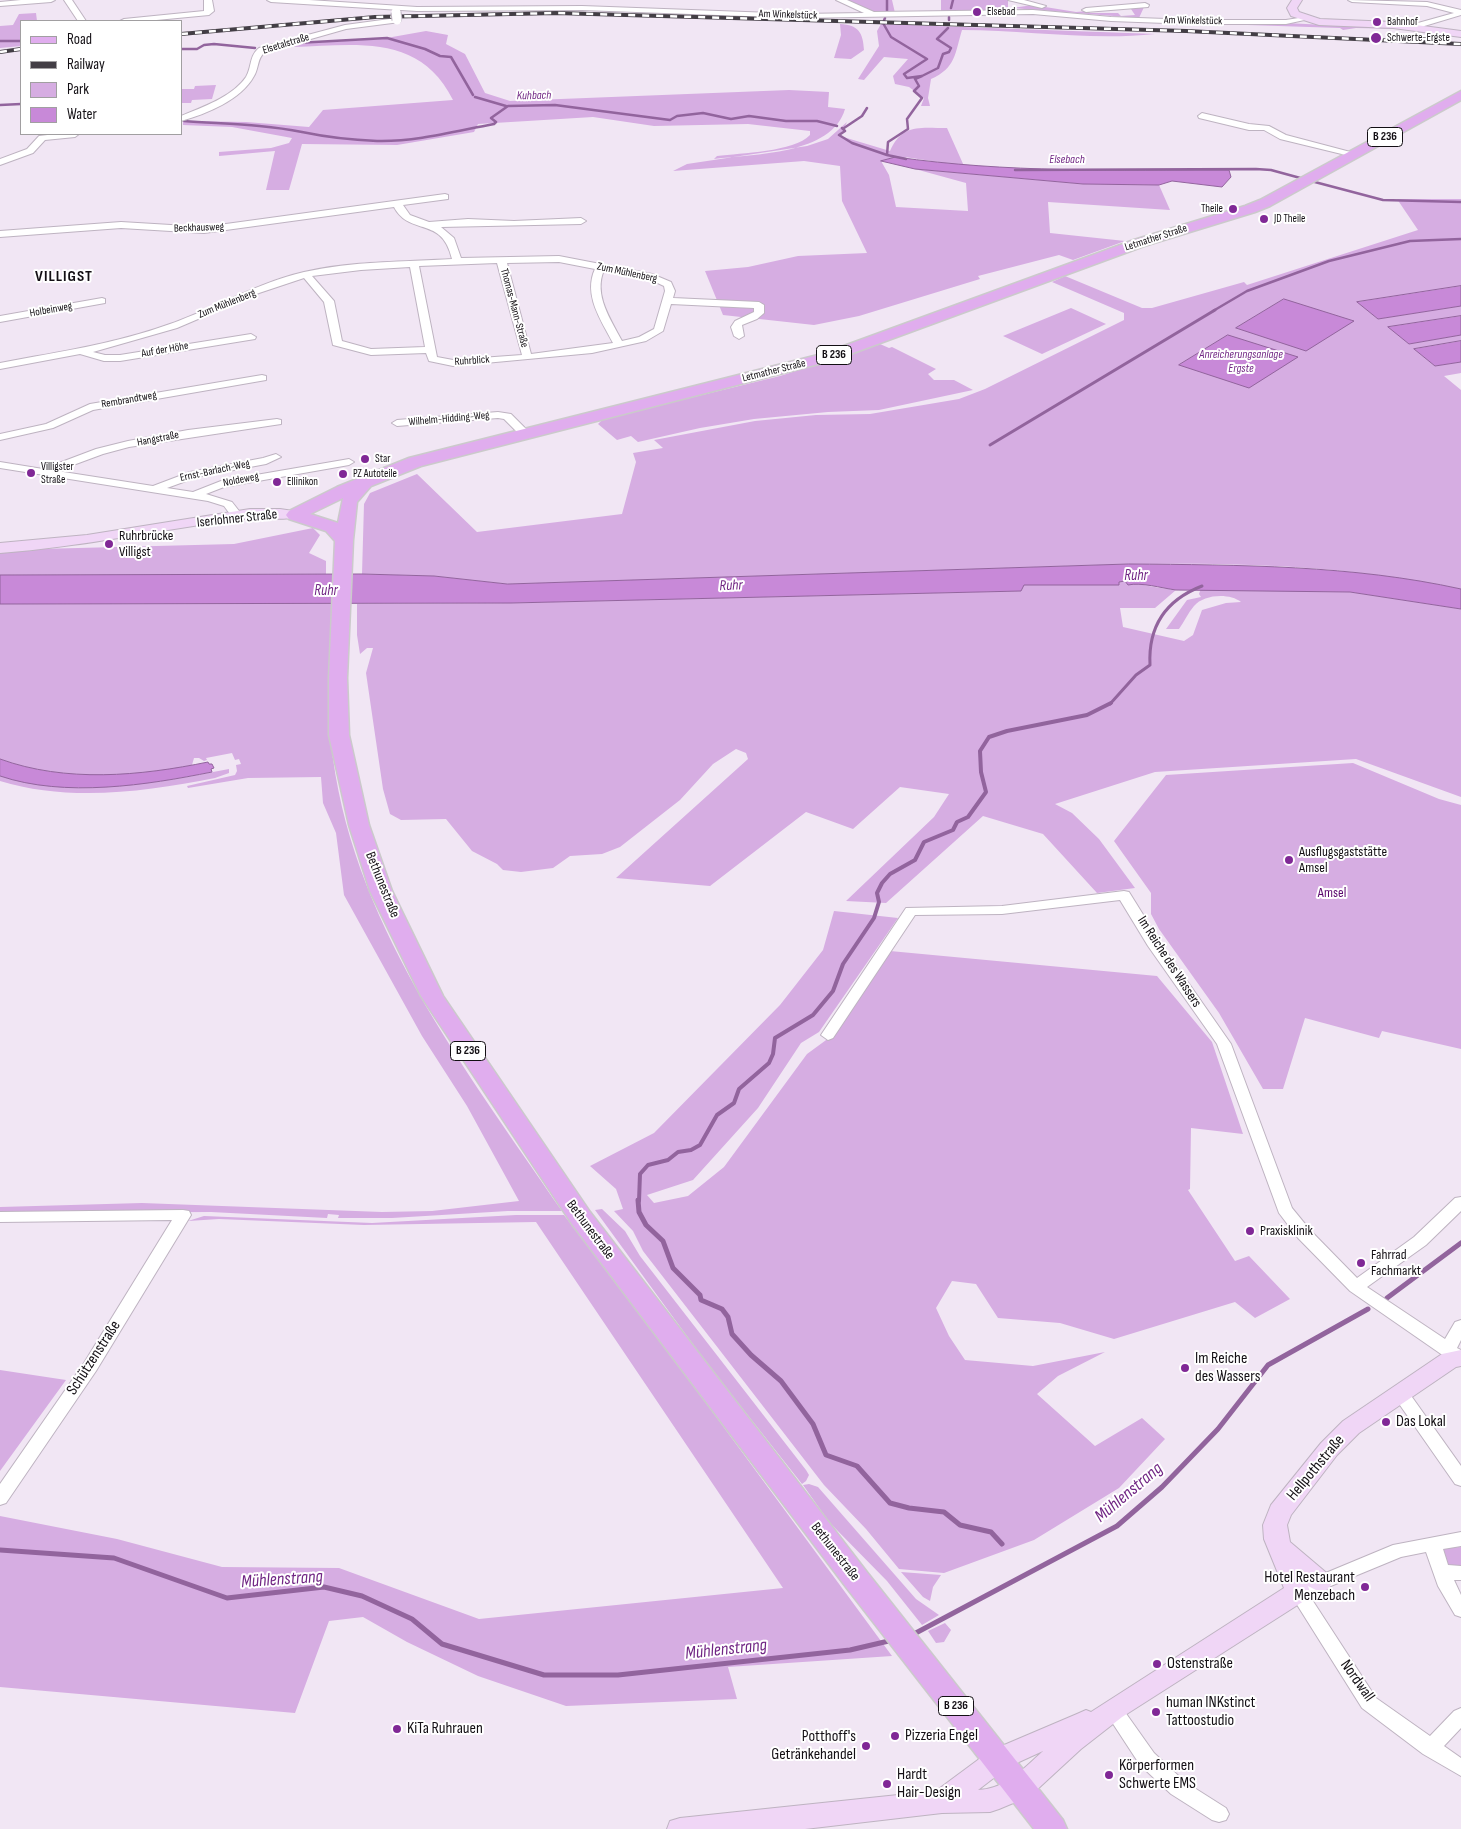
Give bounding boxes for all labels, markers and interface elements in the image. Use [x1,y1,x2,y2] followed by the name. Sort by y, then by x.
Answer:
[987,5,1015,19] place label: Elsebad
[971,6,983,18] marker: Elsebad
[758,7,818,23] street label: Am Winkelstück
[1164,14,1222,28] street label: Am Winkelstück
[1387,15,1418,29] place label: Bahnhof
[1371,16,1383,28] marker: Bahnhof
[20,20,182,135] legend
[67,30,92,49] text: Road
[261,31,311,57] street label: Elsetalstraße
[1369,31,1383,45] marker: Schwerte-Ergste
[1387,31,1450,45] place label: Schwerte-Ergste
[67,55,105,74] text: Railway
[67,80,89,99] text: Park
[517,88,551,104] water label: Kuhbach
[67,105,97,124] text: Water
[1368,128,1402,146] road number: B 236
[1049,153,1085,167] water label: Elsebach
[1201,202,1223,216] place label: Theile
[1227,203,1239,215] marker: Theile
[1274,212,1305,226] place label: JD Theile
[1258,213,1270,225] marker: JD Theile
[174,221,224,235] street label: Beckhausweg
[1123,222,1189,254] street label: Letmather Straße
[596,260,658,286] street label: Zum Mühlenberg
[34,267,94,287] district label: VILLIGST
[497,267,531,349] street label: Thomas-Mann-Straße
[196,286,258,322] street label: Zum Mühlenberg
[29,300,73,320] street label: Holbeinweg
[140,339,190,361] street label: Auf der Höhe
[816,346,852,364] road number: B 236
[1199,348,1283,376] water label: Anreicherungsanlage Ergste
[454,353,490,369] street label: Ruhrblick
[741,357,807,385] street label: Letmather Straße
[100,389,158,411] street label: Rembrandtweg
[408,409,490,429] street label: Wilhelm-Hidding-Weg
[136,428,180,450] street label: Hangstraße
[375,452,390,466] place label: Star
[359,453,371,465] marker: Star
[179,457,251,485] street label: Ernst-Barlach-Weg
[41,460,74,486] place label: Villigster Straße
[25,467,37,479] marker: Villigster Straße
[353,467,397,481] place label: PZ Autoteile
[337,468,349,480] marker: PZ Autoteile
[222,470,260,490] street label: Noldeweg
[287,475,318,489] place label: Ellinikon
[271,476,283,488] marker: Ellinikon
[196,506,278,532] street label: Iserlohner Straße
[119,528,173,560] place label: Ruhrbrücke Villigst
[103,538,115,550] marker: Ruhrbrücke Villigst
[1124,567,1148,585] water label: Ruhr
[719,577,743,595] water label: Ruhr
[314,582,338,600] water label: Ruhr
[1299,844,1387,876] place label: Ausflugsgaststätte Amsel
[361,850,403,920] street label: Bethunestraße
[1283,854,1295,866] marker: Ausflugsgaststätte Amsel
[1318,885,1346,901] park label: Amsel
[1133,913,1205,1011] street label: Im Reiche des Wassers
[450,1042,486,1060] road number: B 236
[562,1197,618,1263] street label: Bethunestraße
[1260,1223,1313,1239] place label: Praxisklinik
[1244,1225,1256,1237] marker: Praxisklinik
[1371,1247,1421,1280] place label: Fahrrad Fachmarkt
[1355,1257,1367,1269] marker: Fahrrad Fachmarkt
[63,1317,125,1399] street label: Schützenstraße
[1195,1349,1260,1387] place label: Im Reiche des Wassers
[1179,1362,1191,1374] marker: Im Reiche des Wassers
[1396,1412,1446,1432] place label: Das Lokal
[1380,1416,1392,1428] marker: Das Lokal
[1283,1431,1349,1505] street label: Hellpothstraße
[1091,1458,1167,1528] water label: Mühlenstrang
[807,1519,863,1585] street label: Bethunestraße
[240,1566,324,1594] water label: Mühlenstrang
[1264,1568,1355,1606] place label: Hotel Restaurant Menzebach
[1359,1581,1371,1593] marker: Hotel Restaurant Menzebach
[684,1635,768,1665] water label: Mühlenstrang
[1167,1654,1233,1674] place label: Ostenstraße
[1336,1656,1378,1706] street label: Nordwall
[1151,1658,1163,1670] marker: Ostenstraße
[1166,1693,1255,1731] place label: human INKstinct Tattoostudio
[938,1696,974,1715] road number: B 236
[1150,1706,1162,1718] marker: human INKstinct Tattoostudio
[407,1719,483,1739] place label: KiTa Ruhrauen
[391,1723,403,1735] marker: KiTa Ruhrauen
[905,1726,978,1746] place label: Pizzeria Engel
[771,1727,856,1765] place label: Potthoff's Getränkehandel
[889,1730,901,1742] marker: Pizzeria Engel
[860,1740,872,1752] marker: Potthoff's Getränkehandel
[1119,1756,1196,1794] place label: Körperformen Schwerte EMS
[897,1765,961,1803] place label: Hardt Hair-Design
[1103,1769,1115,1781] marker: Körperformen Schwerte EMS
[881,1778,893,1790] marker: Hardt Hair-Design

